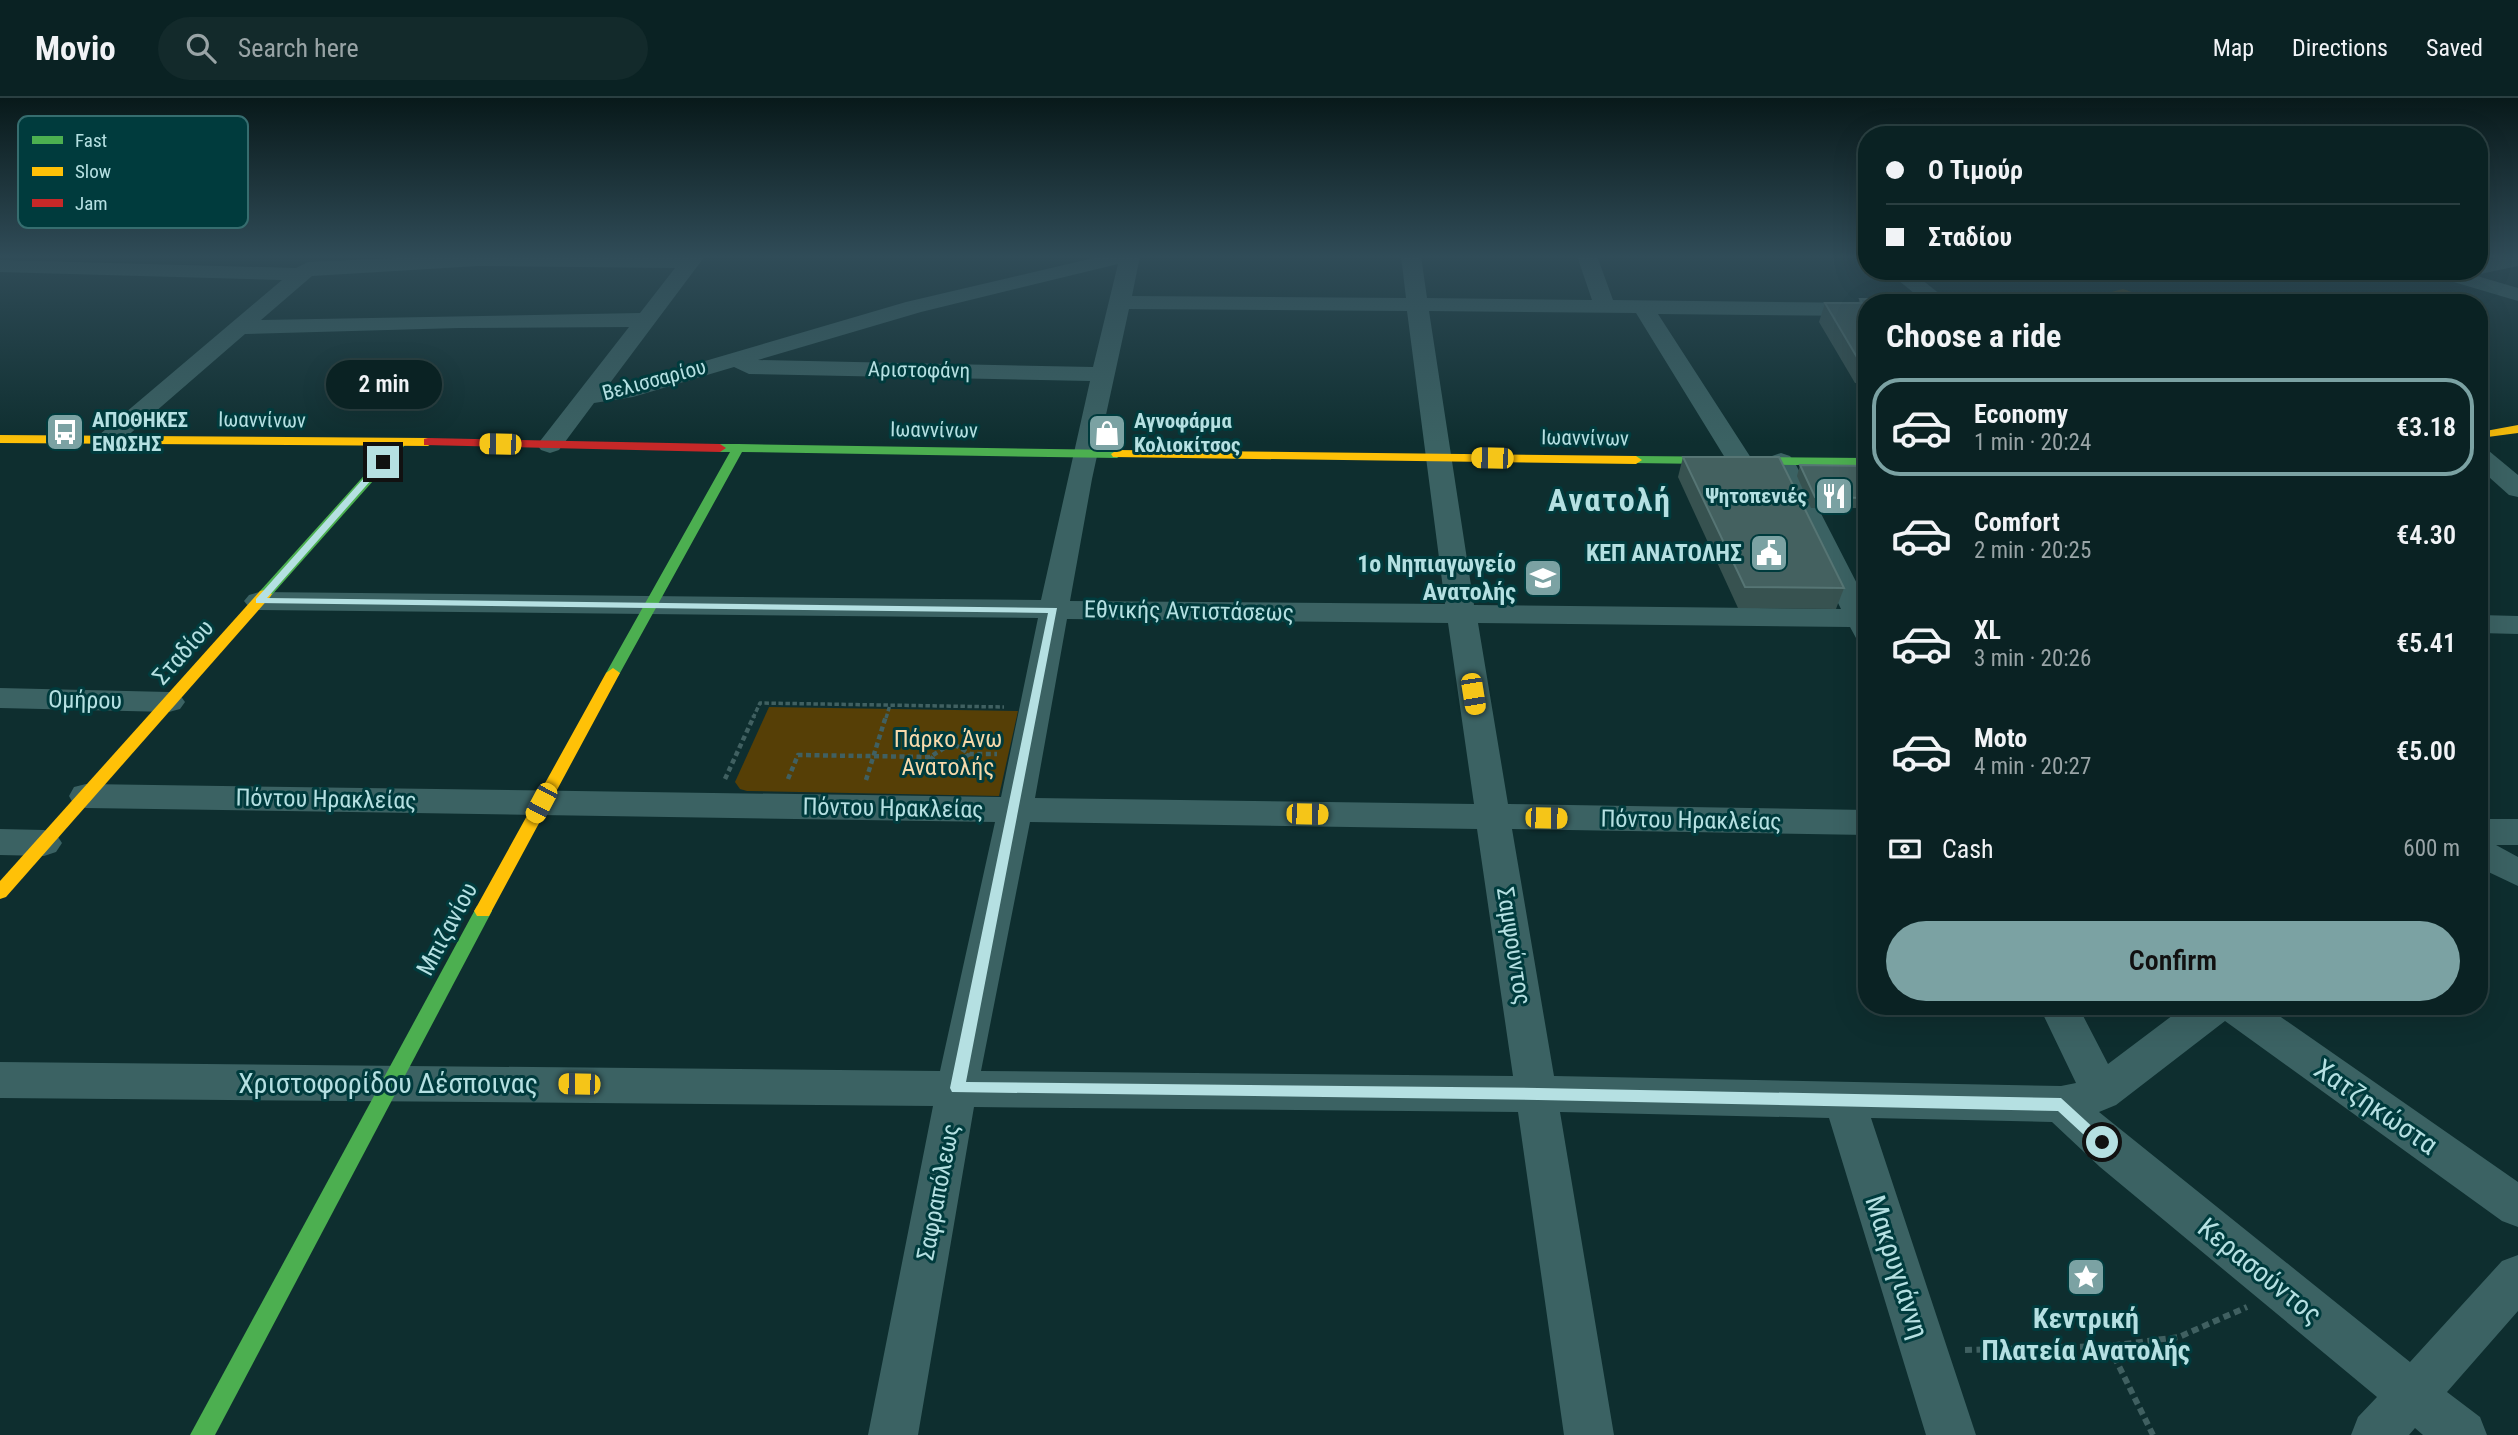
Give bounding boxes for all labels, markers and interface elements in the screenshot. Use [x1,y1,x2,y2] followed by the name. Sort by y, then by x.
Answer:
[158,17,648,80] search box
[35,29,116,68] text: Movio
[182,29,220,67] icon: search
[238,33,359,63] text: Search here
[2213,34,2254,62] text: Map
[2292,34,2388,62] text: Directions
[2426,34,2483,62] text: Saved
[18,116,248,228] legend
[75,129,107,152] text: Fast
[1928,155,2023,185] text: Ο Τιμούρ
[75,160,111,183] text: Slow
[75,192,108,215] text: Jam
[1928,222,2012,252] text: Σταδίου
[1886,317,2061,355] text: Choose a ride
[599,355,709,405] street label: Βελισσαρίου
[868,357,970,383] street label: Αριστοφάνη
[325,360,441,410] callout: 2 min
[359,371,409,398] text: 2 min
[1890,396,1953,459] icon: car
[1974,399,2068,429] text: Economy
[218,407,306,433] street label: Ιωαννίνων
[92,408,188,456] place label: ΑΠΟΘΗΚΕΣ ΕΝΩΣΗΣ
[1134,409,1240,457] place label: Αγνοφάρμα Κολιοκίτσος
[44,411,86,453] bus stop icon: ΑΠΟΘΗΚΕΣ ΕΝΩΣΗΣ
[1086,412,1128,454] shop icon: Αγνοφάρμα Κολιοκίτσος
[2396,412,2456,442] text: €3.18
[890,417,978,443] street label: Ιωαννίνων
[1541,425,1629,451] street label: Ιωαννίνων
[1974,429,2091,456] text: 1 min · 20:24
[479,433,522,455] car
[367,446,399,478] route end
[1471,447,1514,469] car
[1813,475,1855,517] restaurant icon: Ψητοπενιές
[1548,481,1672,519] district label: Ανατολή
[1705,484,1807,508] place label: Ψητοπενιές
[1890,504,1953,567] icon: car
[1974,507,2060,537] text: Comfort
[2396,520,2456,550] text: €4.30
[1748,532,1790,574] public building icon: ΚΕΠ ΑΝΑΤΟΛΗΣ
[1974,537,2091,564] text: 2 min · 20:25
[1586,539,1742,567] place label: ΚΕΠ ΑΝΑΤΟΛΗΣ
[1357,550,1516,606] place label: 1ο Νηπιαγωγείο Ανατολής
[1522,557,1564,599] school or university icon: 1ο Νηπιαγωγείο Ανατολής
[1084,595,1294,627] street label: Εθνικής Αντιστάσεως
[1890,612,1953,675] icon: car
[147,614,219,690] street label: Σταδίου
[1974,615,2001,645] text: XL
[2396,628,2456,658] text: €5.41
[1974,645,2091,672] text: 3 min · 20:26
[1460,672,1487,716] car
[48,685,122,715] street label: Ομήρου
[1890,720,1953,783] icon: car
[1974,723,2027,753] text: Moto
[894,725,1002,781] park label: Πάρκο Άνω Ανατολής
[2396,736,2456,766] text: €5.00
[1974,753,2091,780] text: 4 min · 20:27
[522,780,561,826] car
[235,783,417,815] street label: Πόντου Ηρακλείας
[802,792,984,824] street label: Πόντου Ηρακλείας
[1286,803,1329,825] car
[1600,804,1782,836] street label: Πόντου Ηρακλείας
[1525,807,1568,829] car
[1886,830,1924,868] icon: cash
[1942,834,1994,864] text: Cash
[2403,835,2460,862] text: 600 m
[411,878,483,980] street label: Μπιζανίου
[1491,885,1537,1007] street label: Σαμψούντος
[1886,921,2460,1001] button: Confirm
[2308,1053,2444,1162] street label: Χατζηκώστα
[238,1067,538,1100] street label: Χριστοφορίδου Δέσποινας
[558,1073,601,1095] car
[911,1121,965,1263] street label: Σαφραπόλεως
[2086,1126,2118,1158] route start
[1858,1191,1936,1343] street label: Μακρυγιάννη
[2191,1211,2329,1331] street label: Κερασούντος
[2065,1256,2107,1298] place icon: Κεντρική Πλατεία Ανατολής
[1982,1302,2190,1367] place label: Κεντρική Πλατεία Ανατολής

